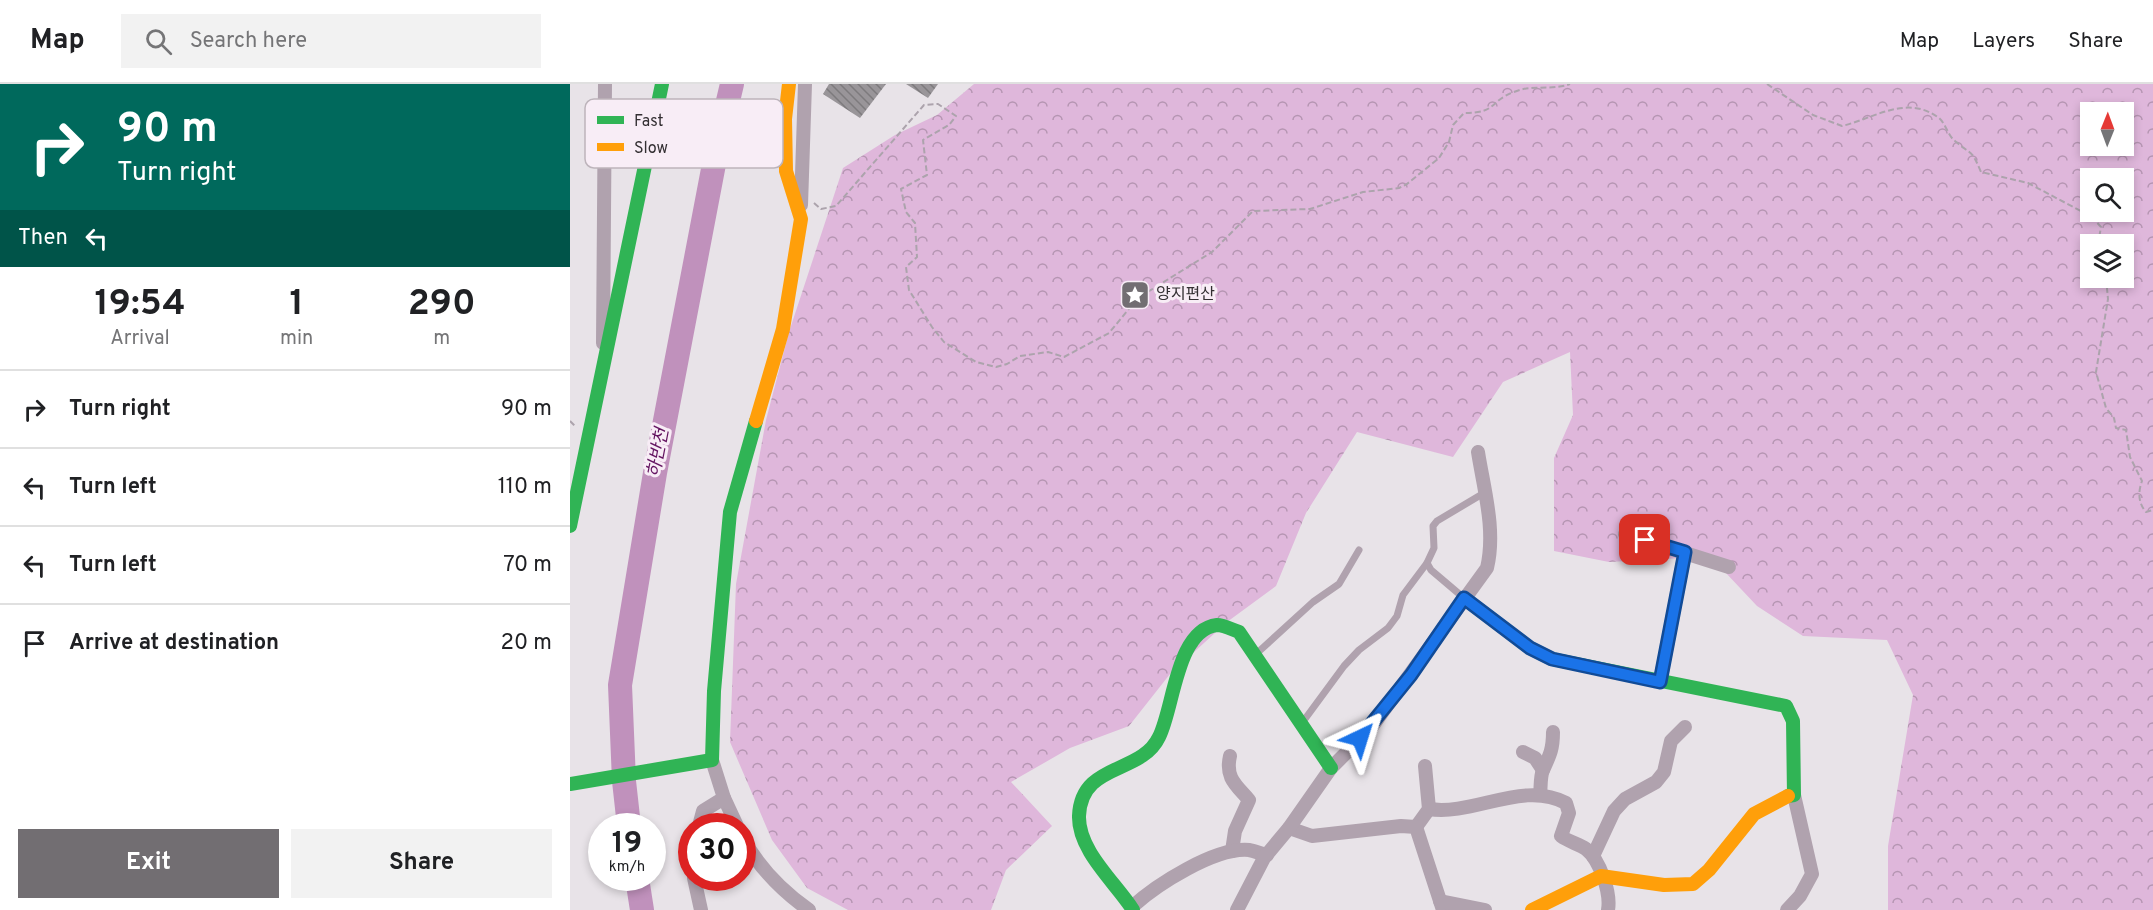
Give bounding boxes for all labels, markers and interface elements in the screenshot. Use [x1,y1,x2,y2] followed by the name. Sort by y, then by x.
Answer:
[121,14,541,68] search box
[30,23,85,59] text: Map
[142,25,175,58] icon: search
[190,28,307,55] text: Search here
[1900,28,1939,55] text: Map
[1972,28,2035,55] text: Layers
[2068,28,2123,55] text: Share
[585,99,783,168] legend
[2080,102,2134,156] north arrow
[2080,102,2134,288] map controls
[117,104,218,157] text: 90 m
[18,108,96,186] icon: right
[634,112,664,132] text: Fast
[634,139,668,159] text: Slow
[117,156,236,190] text: Turn right
[2080,168,2134,222] button: search
[80,222,113,255] icon: left
[18,225,68,252] text: Then
[2080,234,2134,288] button: layers
[1119,279,1151,311] place icon: 양지편산
[94,282,186,328] text: 19:54
[289,282,304,328] text: 1
[408,282,476,328] text: 290
[1156,285,1215,305] place label: 양지편산
[110,326,170,352] text: Arrival
[280,326,313,352] text: min
[433,326,450,352] text: m
[18,393,51,426] icon: right
[69,396,171,423] text: Turn right
[501,396,552,423] text: 90 m
[643,424,675,480] water label: 하반천
[18,471,51,504] icon: left
[69,474,157,501] text: Turn left
[498,474,552,501] text: 110 m
[1619,514,1670,565] pin
[1628,523,1661,556] icon: arrive
[18,549,51,582] icon: left
[69,552,157,579] text: Turn left
[503,552,552,579] text: 70 m
[18,627,51,660] icon: arrive
[69,630,279,657] text: Arrive at destination
[501,630,552,657] text: 20 m
[1328,706,1392,770] position arrow
[678,813,756,891] speed limit sign: 30
[612,826,642,863] text: 19
[18,829,279,898] button: Exit
[291,829,552,898] button: Share
[609,858,645,877] text: km/h

